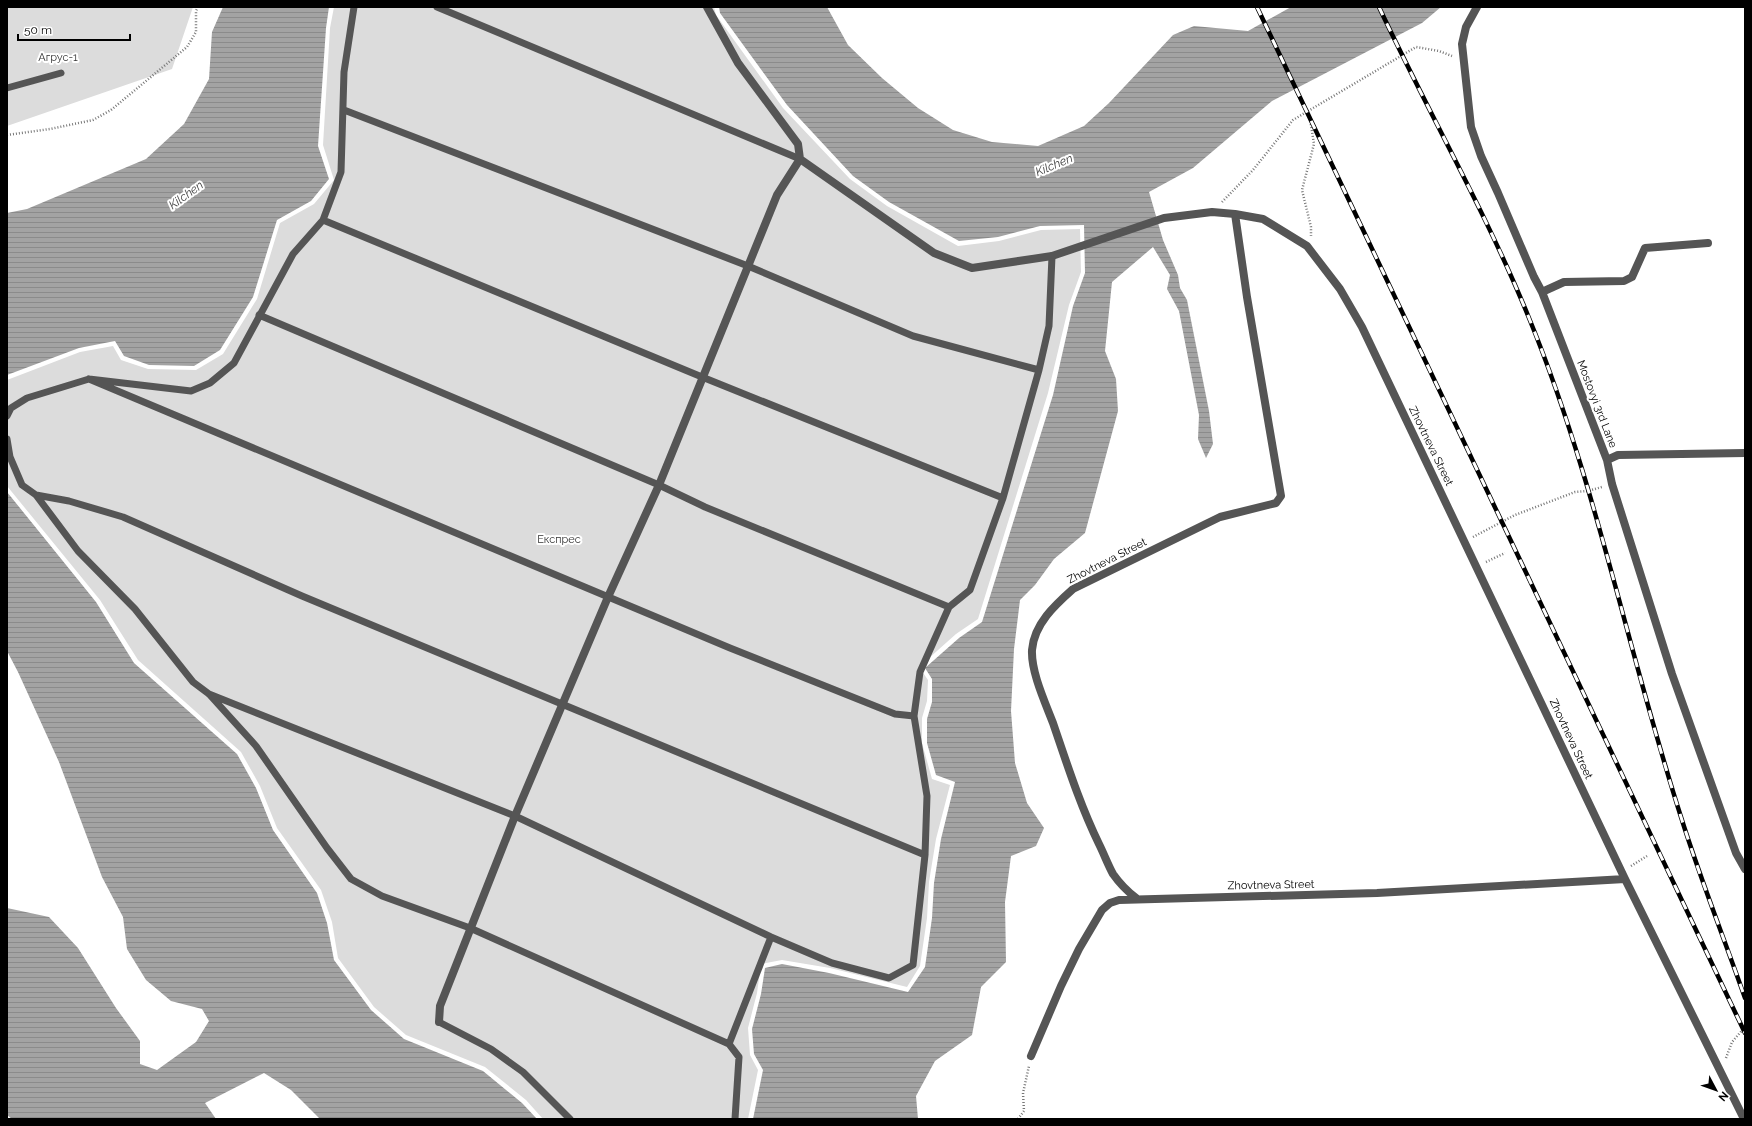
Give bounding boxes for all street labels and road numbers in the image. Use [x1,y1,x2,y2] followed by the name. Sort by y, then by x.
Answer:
[1574,358,1620,450] street label: Mostovyi 3rd Lane
[1406,404,1456,488] street label: Zhovtneva Street
[1065,535,1149,587] street label: Zhovtneva Street
[1547,697,1595,781] street label: Zhovtneva Street
[1227,878,1315,892] street label: Zhovtneva Street

